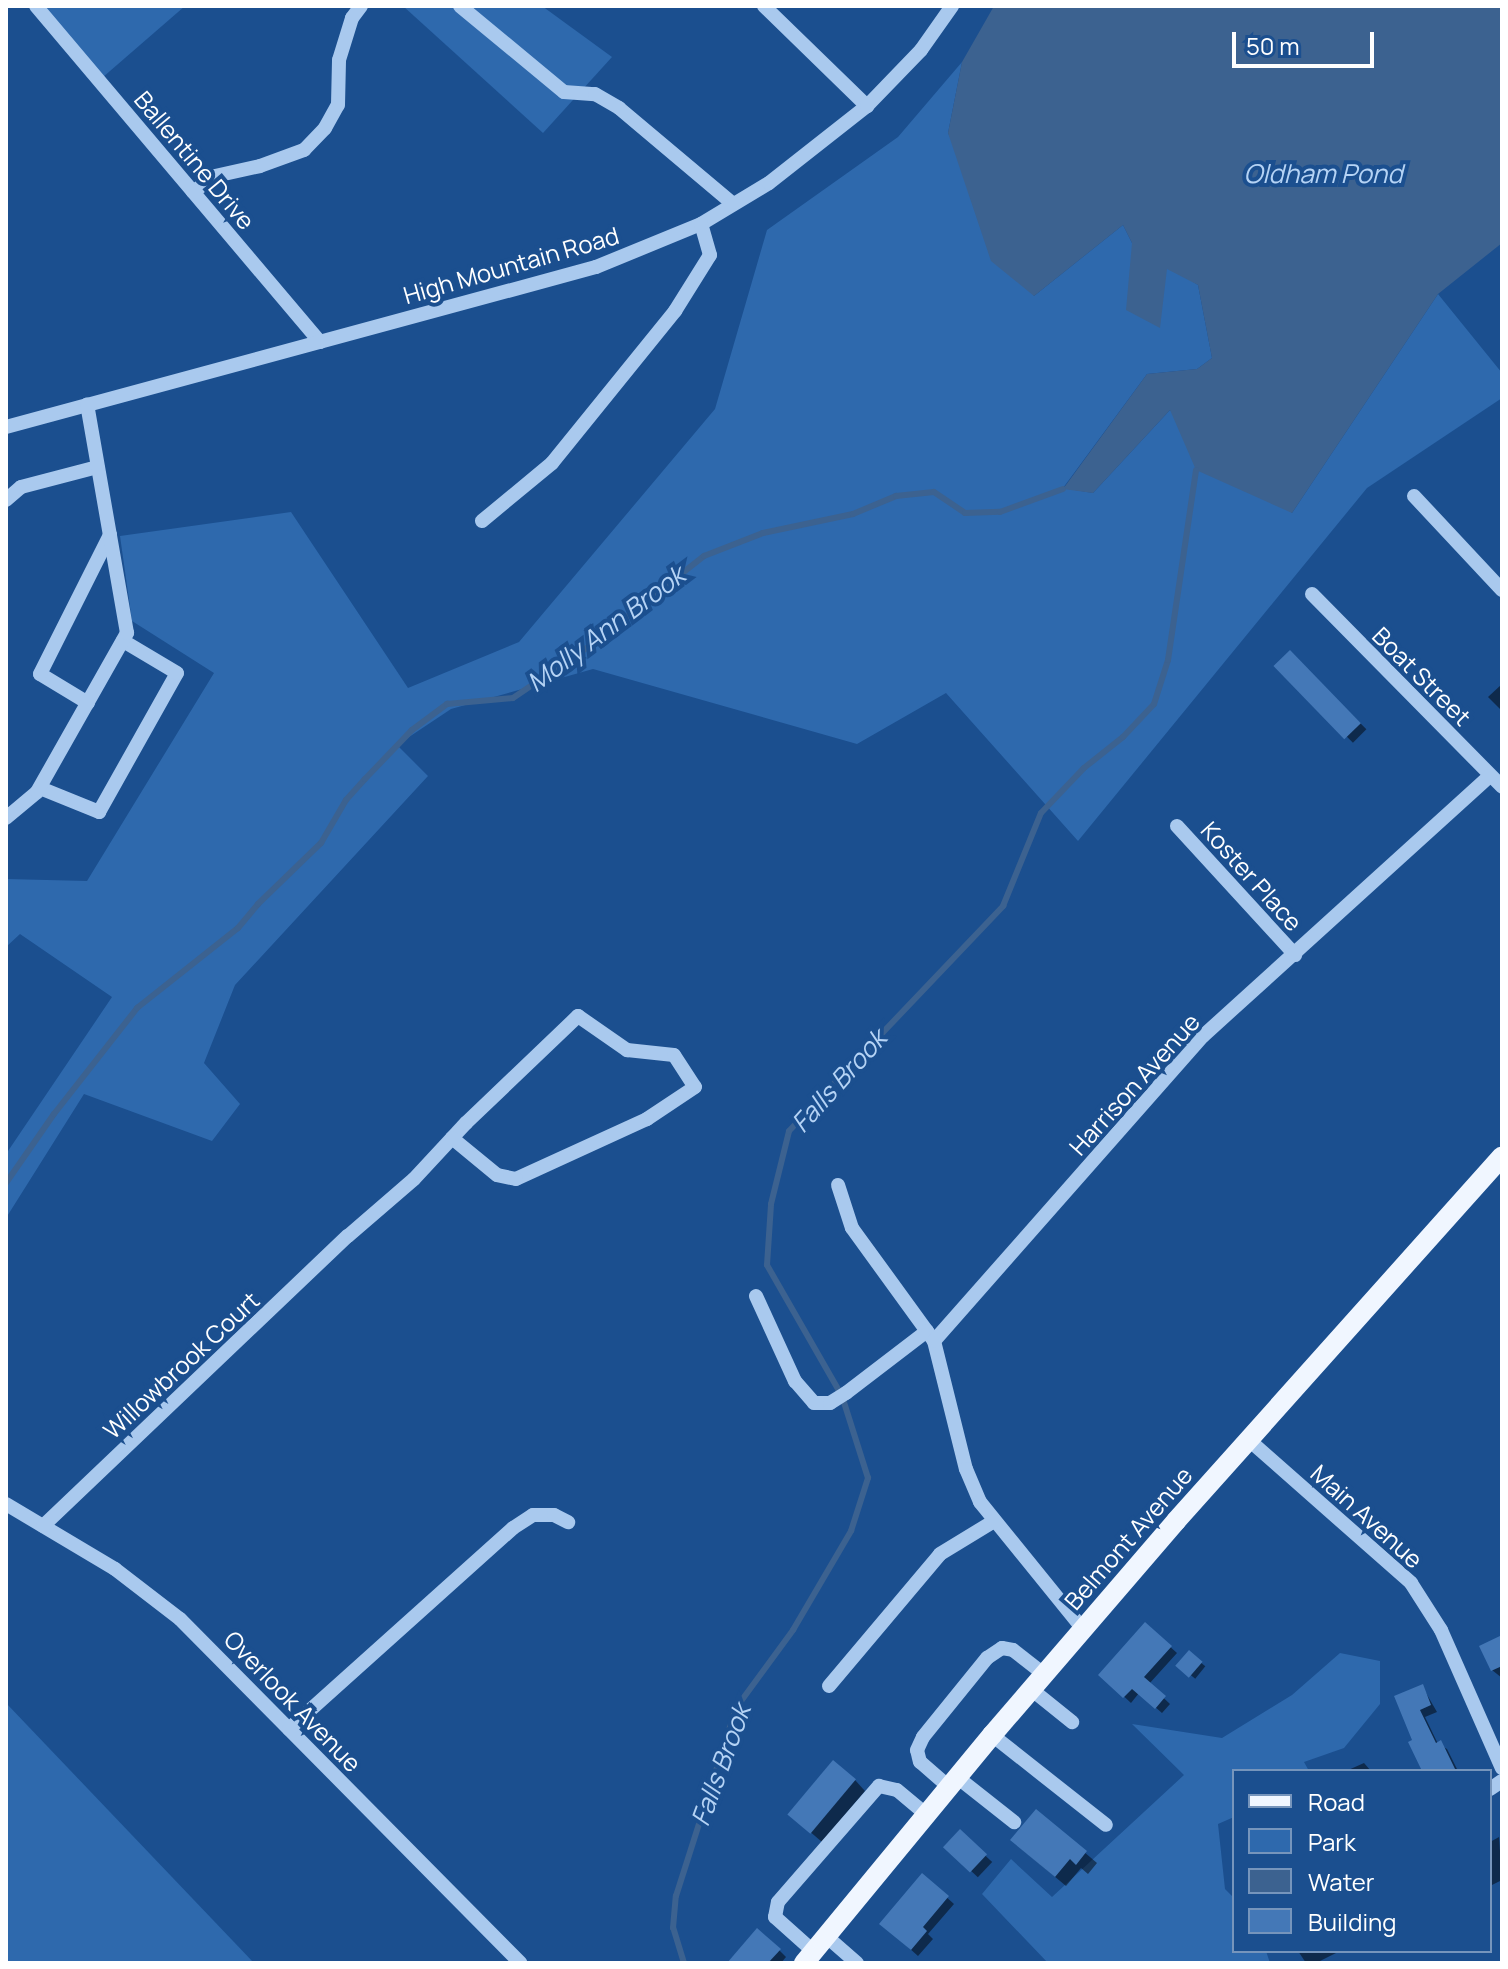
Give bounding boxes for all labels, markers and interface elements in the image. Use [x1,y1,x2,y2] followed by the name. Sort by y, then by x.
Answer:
[1236,16,1378,66] scale bar
[1246,29,1300,62] text: 50 m
[129,85,261,235] street label: Ballentine Drive
[1243,158,1403,190] water label: Oldham Pond
[400,220,622,310] street label: High Mountain Road
[521,560,691,698] water label: Molly Ann Brook
[1367,621,1477,731] street label: Boat Street
[1195,815,1309,937] street label: Koster Place
[1063,1007,1205,1161] street label: Harrison Avenue
[785,1023,893,1139] water label: Falls Brook
[97,1285,265,1445] street label: Willowbrook Court
[1305,1458,1429,1574] street label: Main Avenue
[1058,1461,1198,1615] street label: Belmont Avenue
[219,1625,367,1777] street label: Overlook Avenue
[685,1700,757,1830] water label: Falls Brook
[1232,1769,1492,1953] legend
[1308,1785,1365,1818] text: Road
[1308,1825,1356,1858] text: Park
[1308,1865,1375,1898] text: Water
[1308,1905,1396,1938] text: Building

